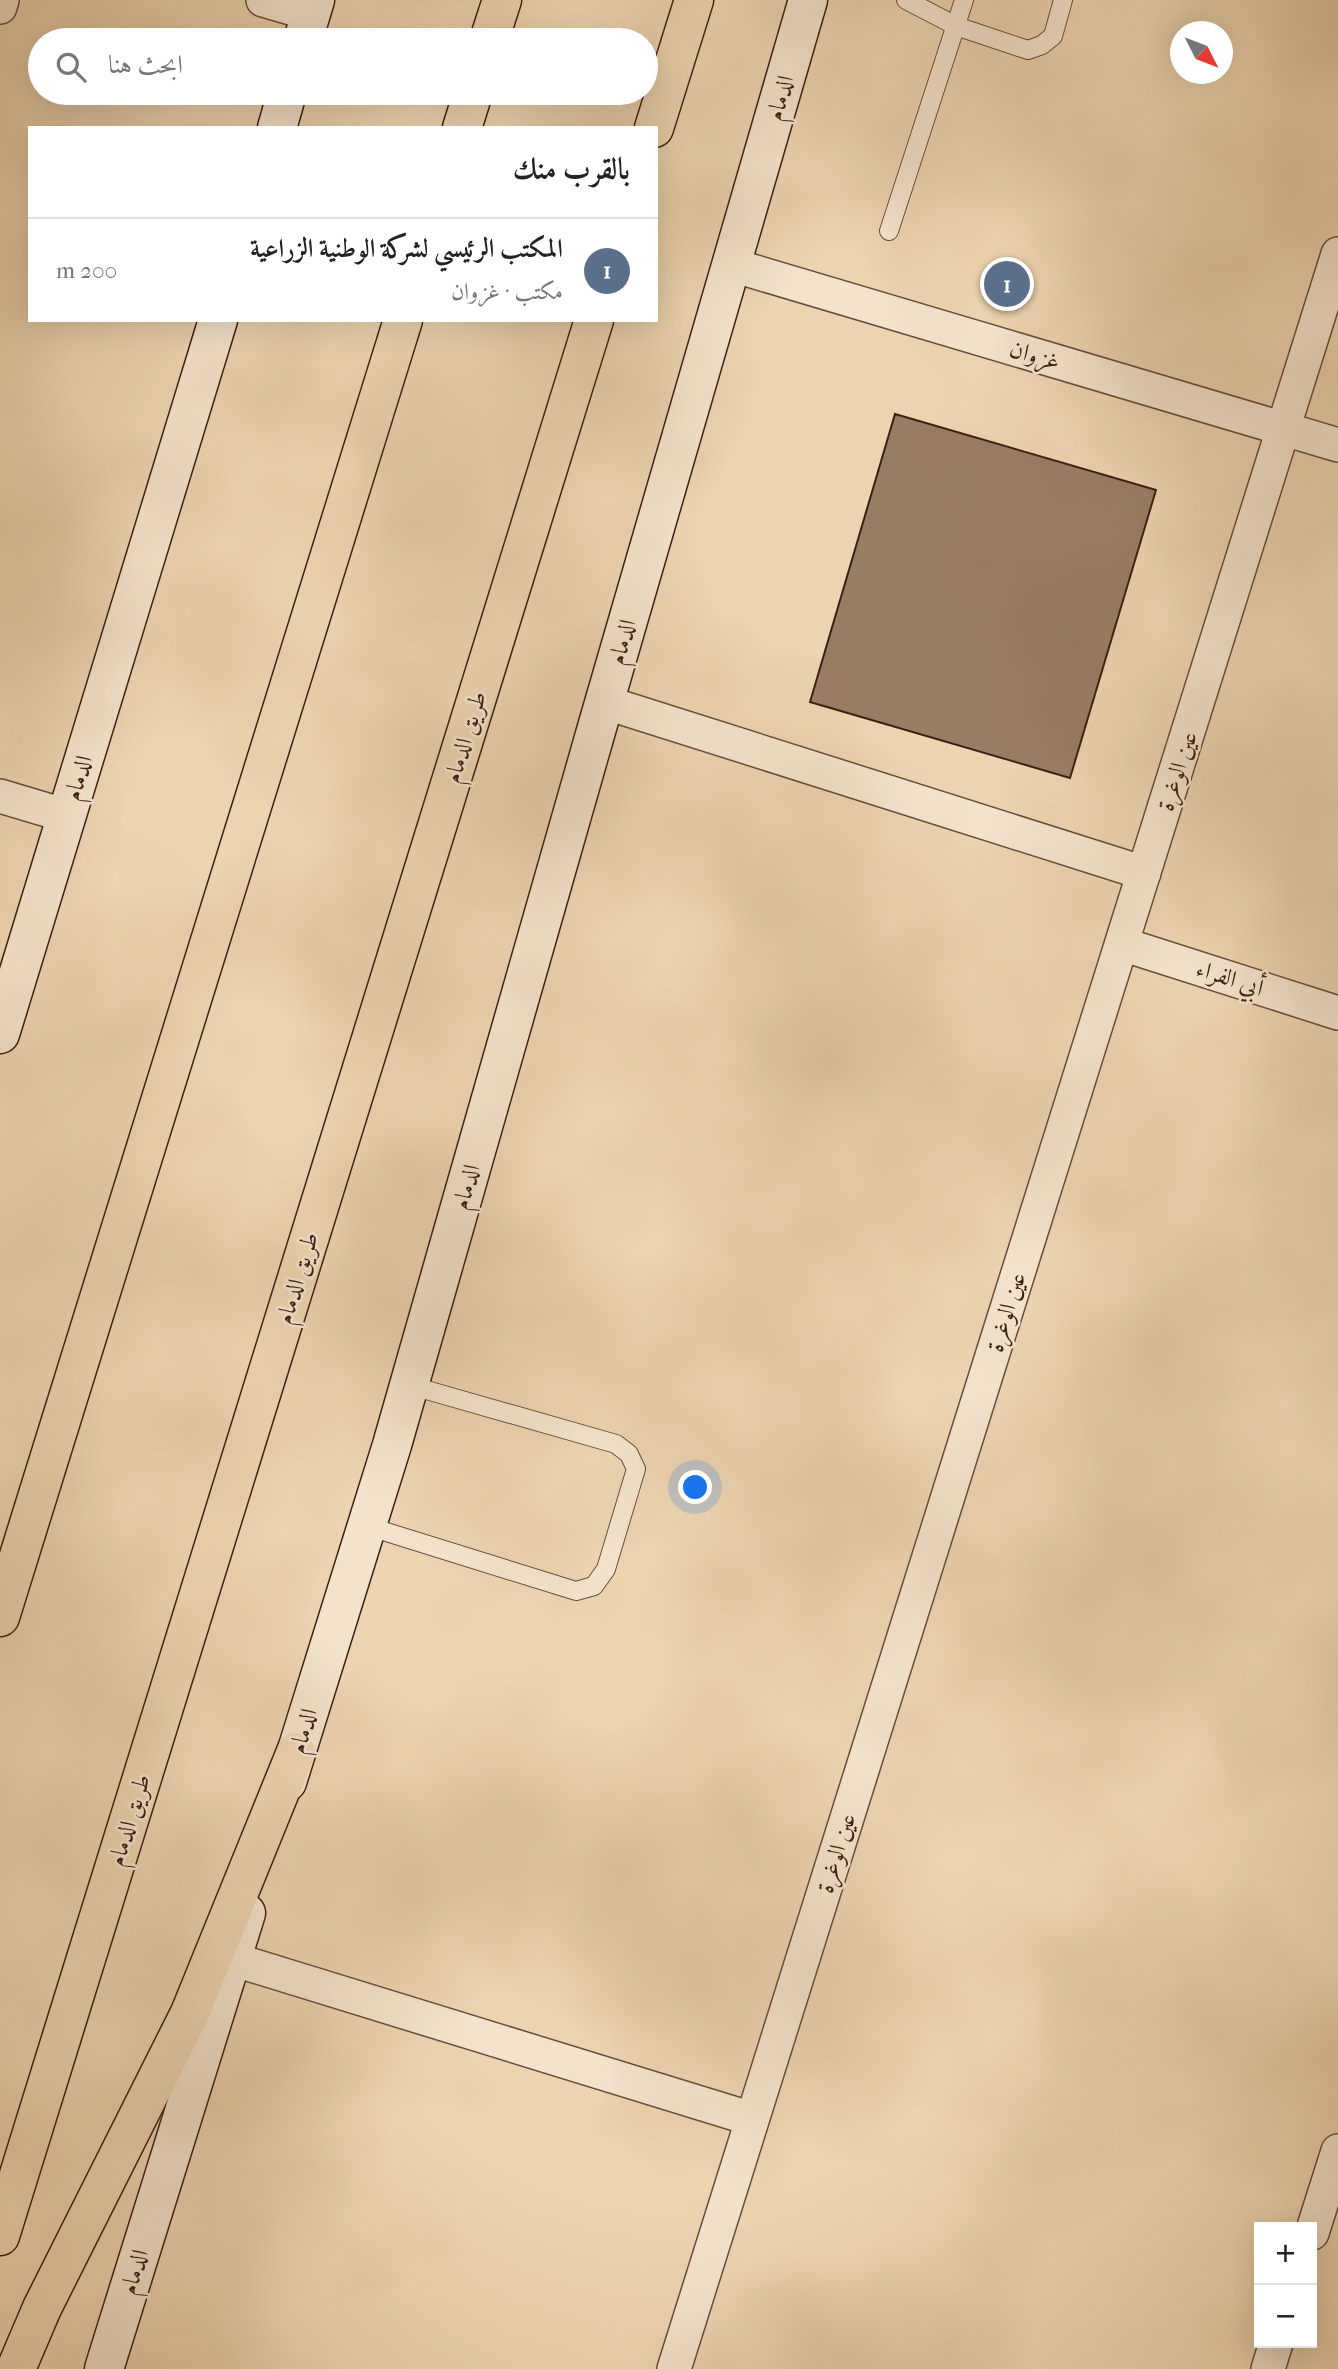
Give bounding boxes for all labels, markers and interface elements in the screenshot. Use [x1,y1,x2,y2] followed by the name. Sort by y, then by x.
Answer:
[1170,21,1233,84] north arrow
[28,28,658,105] search box
[52,48,90,86] icon: search
[108,49,183,80] text: ابحث هنا
[760,72,807,126] street label: الدمام
[513,152,630,187] text: بالقرب منك
[250,233,563,264] text: المكتب الرئيسي لشركة الوطنية الزراعية
[56,257,117,284] text: 200 m
[603,257,611,284] text: 1
[984,258,1030,310] pin: 1
[451,278,563,305] text: مكتب · غزوان
[1005,334,1064,379] street label: غزوان
[602,616,649,670] street label: الدمام
[438,687,499,789] street label: طريق الدمام
[1151,728,1206,815] street label: عين الوغرة
[58,752,105,806] street label: الدمام
[1191,951,1269,1007] street label: أبي الفراء
[446,1161,493,1215] street label: الدمام
[270,1228,331,1330] street label: طريق الدمام
[981,1269,1034,1356] street label: عين الوغرة
[678,1470,712,1504] your location
[283,1705,330,1759] street label: الدمام
[102,1770,163,1872] street label: طريق الدمام
[811,1810,864,1897] street label: عين الوغرة
[1254,2222,1317,2348] map controls
[1254,2222,1317,2285] button: +
[114,2246,161,2300] street label: الدمام
[1254,2285,1317,2348] button: −

